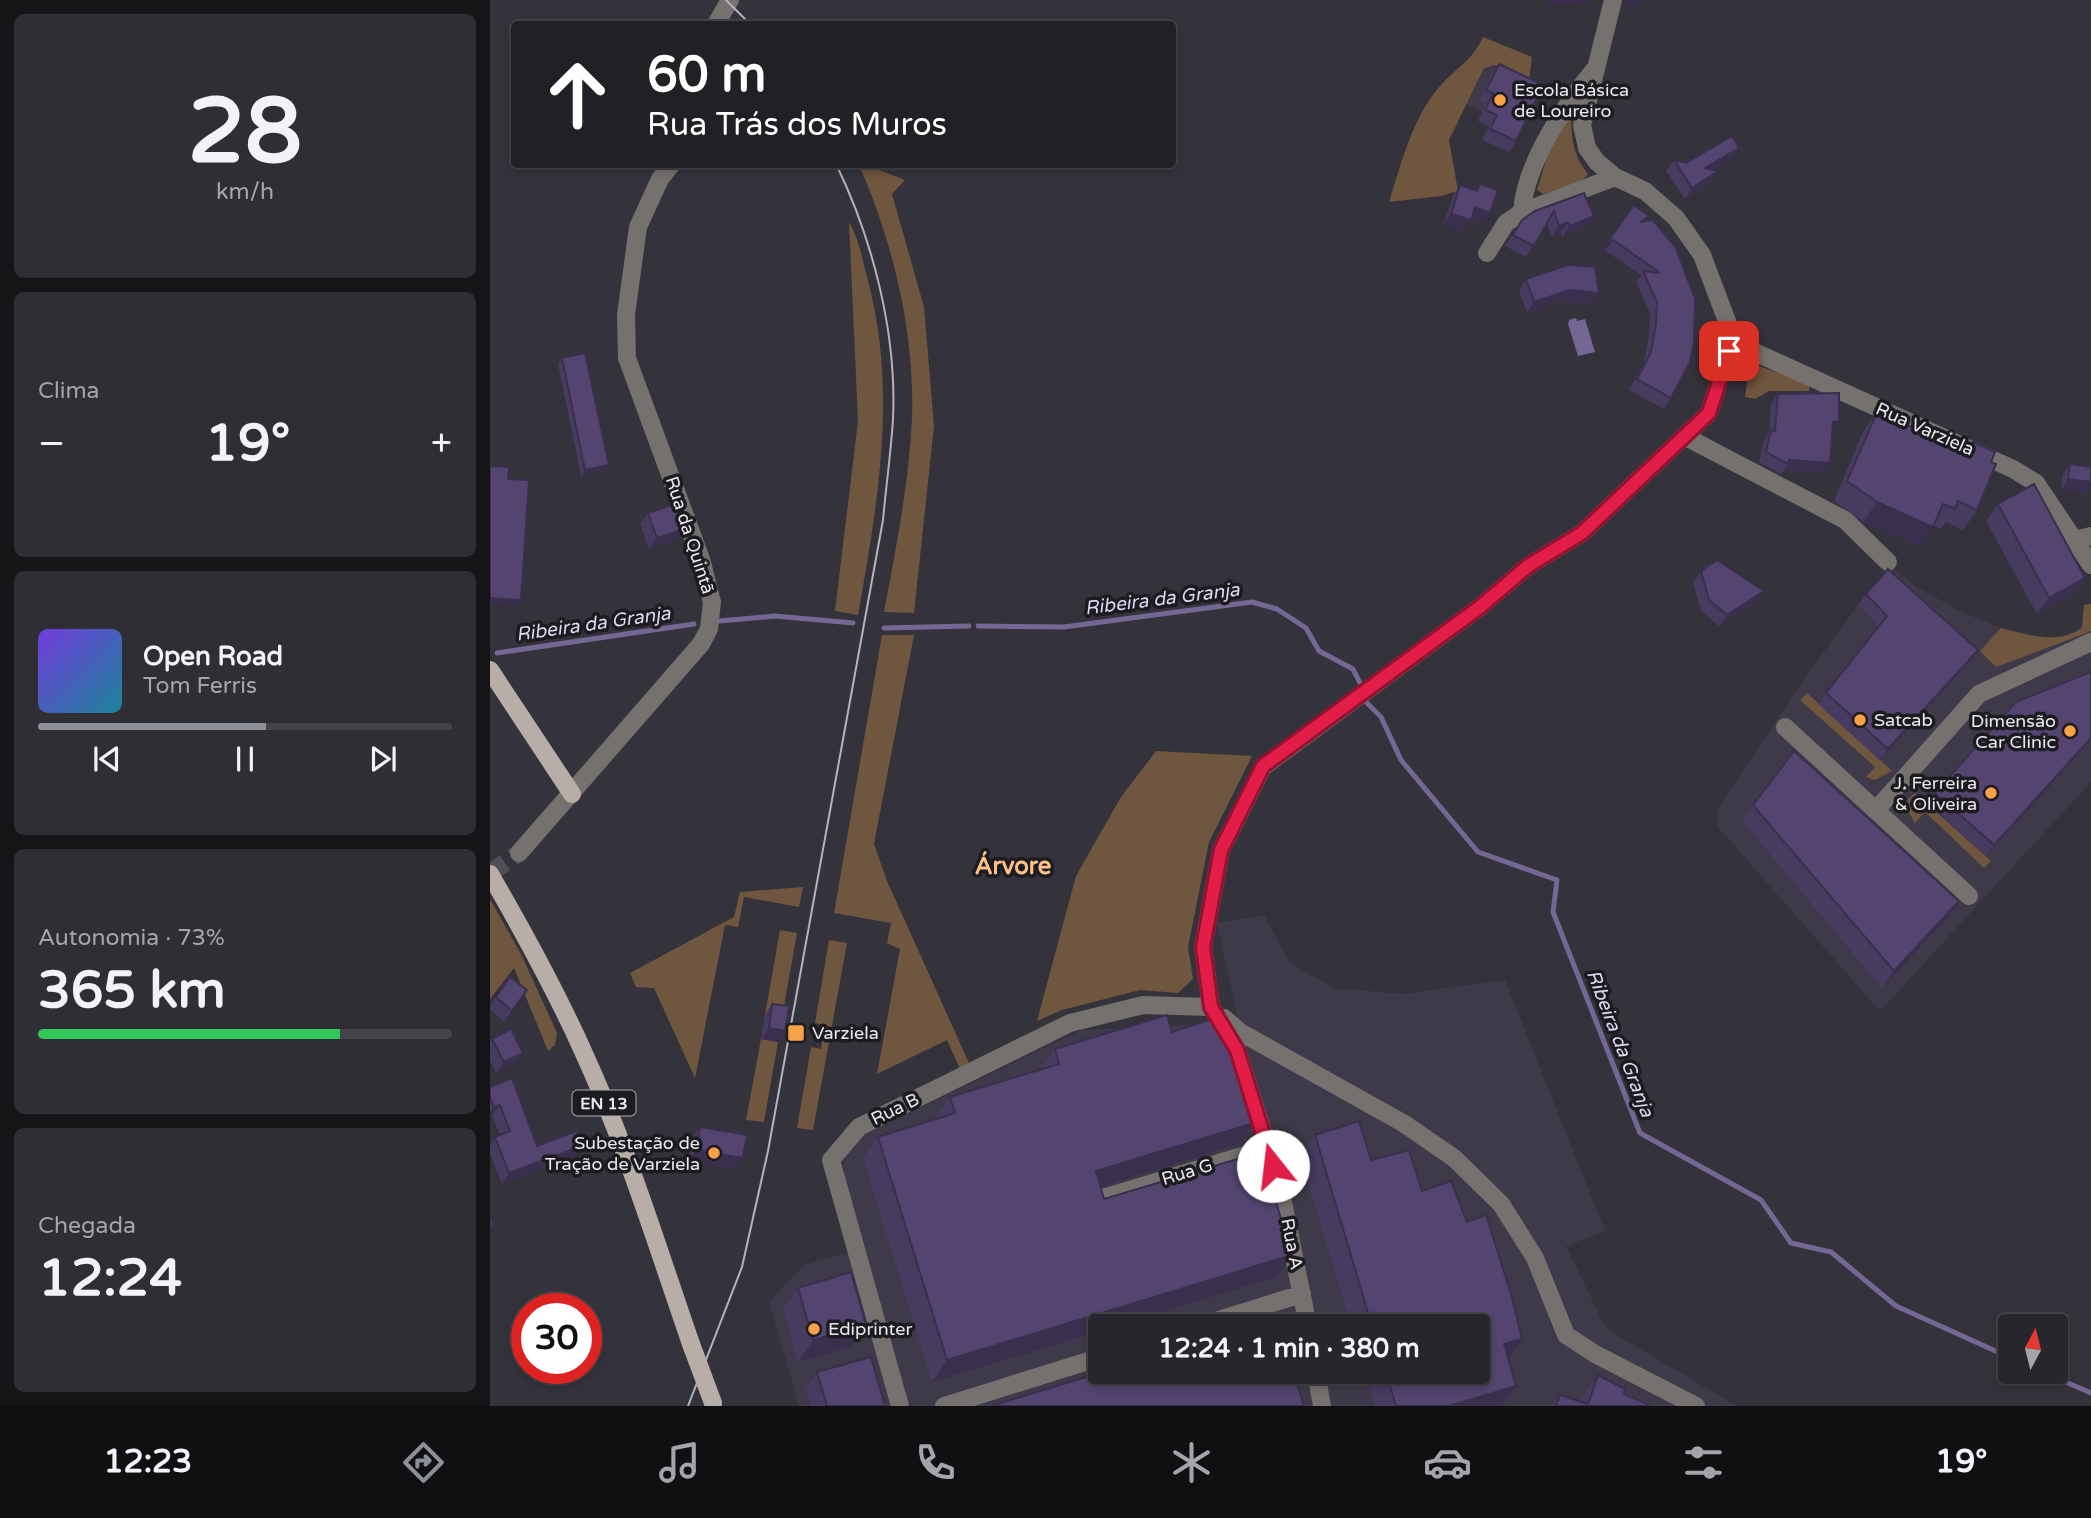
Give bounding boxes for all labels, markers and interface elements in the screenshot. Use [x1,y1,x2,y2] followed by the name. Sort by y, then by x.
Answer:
[647,46,766,105] text: 60 m
[532,49,623,140] icon: ahead
[188,77,302,187] text: 28
[1514,79,1629,122] place label: Escola Básica de Loureiro
[1492,92,1508,108] marker: Escola Básica de Loureiro
[647,106,947,144] text: Rua Trás dos Muros
[216,178,274,206] text: km/h
[1699,321,1759,381] pin
[1710,332,1748,370] icon: arrive
[38,377,99,405] text: Clima
[1872,398,1978,460] street label: Rua Varziela
[205,412,290,475] text: 19°
[38,421,65,467] text: −
[431,421,452,467] text: +
[661,473,719,597] street label: Rua da Quintã
[1084,578,1242,619] water label: Ribeira da Granja
[515,602,673,646] water label: Ribeira da Granja
[143,641,283,672] text: Open Road
[143,672,257,700] text: Tom Ferris
[1874,709,1933,731] place label: Satcab
[1971,710,2056,753] place label: Dimensão Car Clinic
[1852,712,1868,728] marker: Satcab
[2062,723,2078,739] marker: Dimensão Car Clinic
[88,740,126,778] icon: previous
[226,740,264,778] icon: pause
[364,740,402,778] icon: next
[1894,772,1977,815] place label: J. Ferreira & Oliveira
[1983,785,1999,801] marker: J. Ferreira & Oliveira
[975,851,1052,881] district label: Árvore
[38,924,225,952] text: Autonomia · 73%
[38,959,226,1022] text: 365 km
[1582,967,1659,1121] water label: Ribeira da Granja
[812,1022,879,1044] place label: Varziela
[786,1023,806,1043] marker: Varziela
[867,1088,923,1130] street label: Rua B
[572,1091,636,1116] road number: EN 13
[1236,1129,1310,1203] position arrow
[545,1132,700,1175] place label: Subestação de Tração de Varziela
[706,1145,722,1161] marker: Subestação de Tração de Varziela
[1159,1154,1215,1190] street label: Rua G
[38,1212,136,1240] text: Chegada
[1276,1216,1308,1272] street label: Rua A
[38,1247,182,1310] text: 12:24
[511,1293,602,1384] speed limit sign: 30
[1998,1314,2068,1384] north arrow
[1998,1314,2068,1384] map controls
[828,1318,912,1340] place label: Ediprinter
[806,1321,822,1337] marker: Ediprinter
[1158,1333,1420,1364] text: 12:24 · 1 min · 380 m
[399,1438,448,1487] icon: directions
[655,1438,704,1487] icon: music
[911,1438,960,1487] icon: phone
[1167,1438,1216,1487] icon: climate
[1423,1438,1472,1487] icon: car
[1679,1438,1728,1487] icon: filters
[103,1443,192,1481] text: 12:23
[1935,1443,1987,1481] text: 19°

